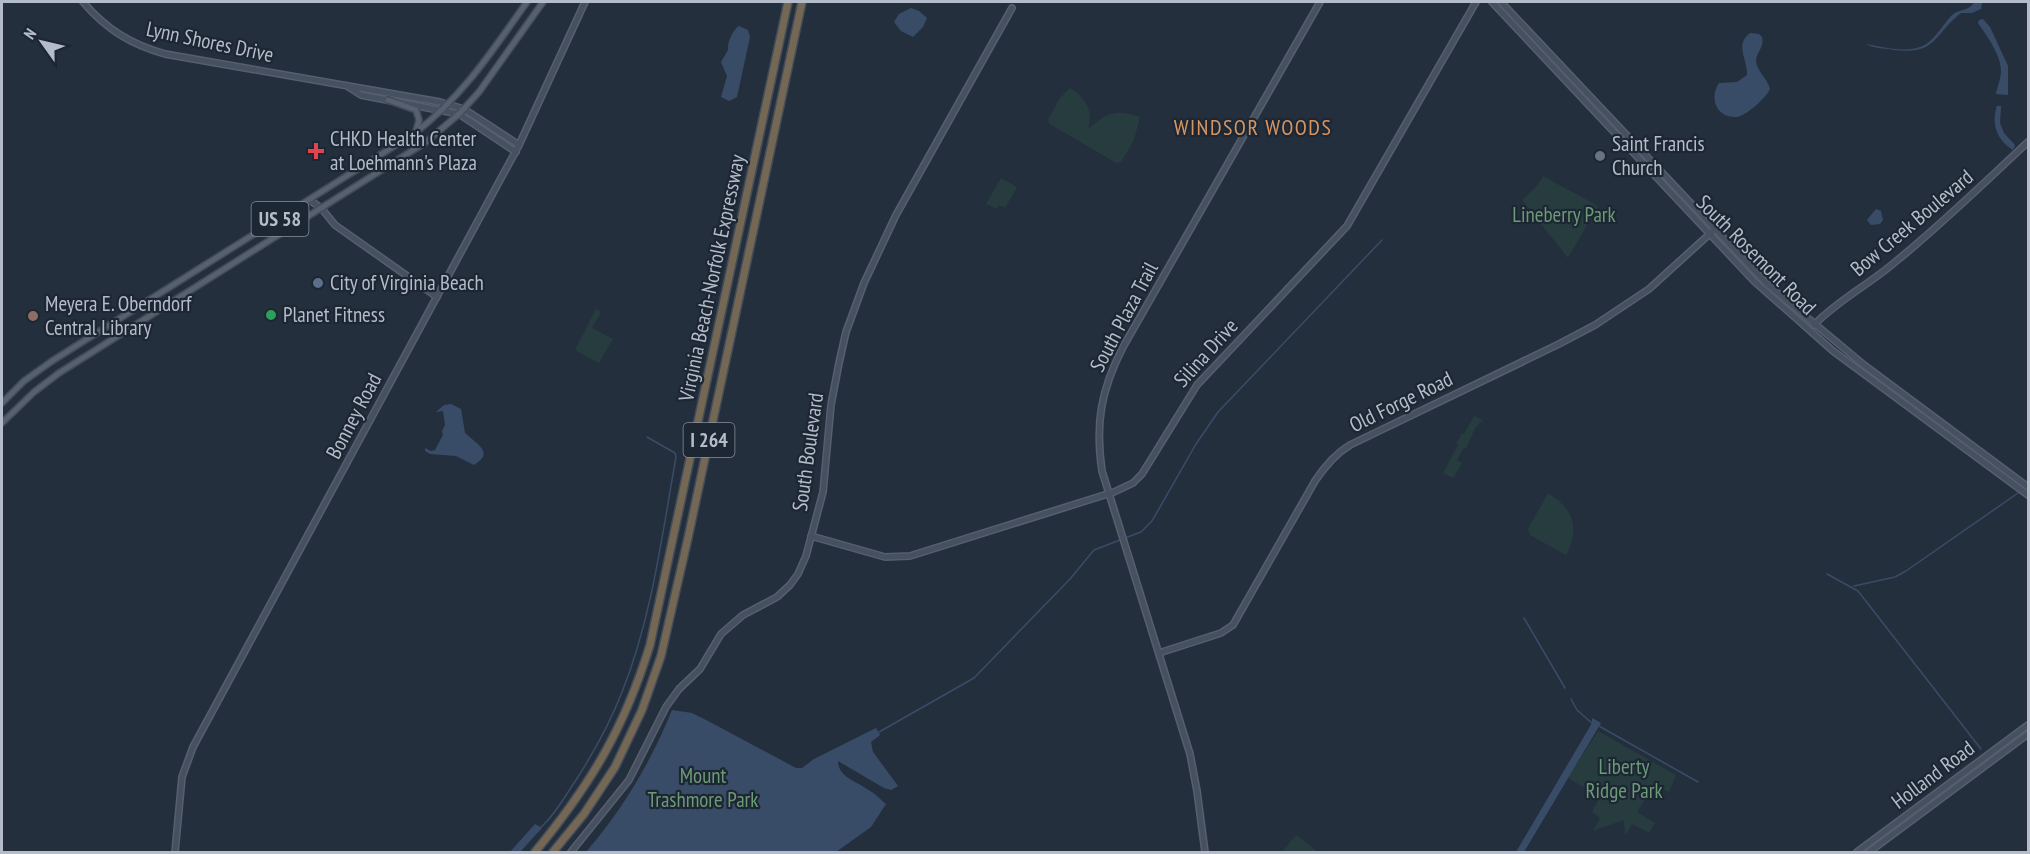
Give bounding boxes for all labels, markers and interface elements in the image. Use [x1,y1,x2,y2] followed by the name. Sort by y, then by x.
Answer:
[12,12,72,72] north arrow
[144,15,276,68] street label: Lynn Shores Drive
[19,24,40,43] text: N
[1174,113,1332,141] district label: WINDSOR WOODS
[330,125,477,176] place label: CHKD Health Center at Loehmann's Plaza
[1612,130,1705,181] place label: Saint Francis Church
[307,142,325,160] marker: CHKD Health Center at Loehmann's Plaza
[1593,149,1607,163] marker: Saint Francis Church
[672,152,751,405] street label: Virginia Beach-Norfolk Expressway
[1845,163,1979,282] street label: Bow Creek Boulevard
[1691,189,1822,320] street label: South Rosemont Road
[1512,201,1616,228] park label: Lineberry Park
[252,202,308,236] road number: US 58
[1083,257,1164,376] street label: South Plaza Trail
[330,269,484,296] place label: City of Virginia Beach
[311,276,325,290] marker: City of Virginia Beach
[45,290,192,341] place label: Meyera E. Oberndorf Central Library
[283,301,385,328] place label: Planet Fitness
[264,308,278,322] marker: Planet Fitness
[26,309,40,323] marker: Meyera E. Oberndorf Central Library
[1168,313,1244,393] street label: Silina Drive
[1345,365,1457,438] street label: Old Forge Road
[320,368,387,463] street label: Bonney Road
[786,391,829,513] street label: South Boulevard
[684,423,734,457] road number: I 264
[1886,735,1980,815] street label: Holland Road
[1585,753,1663,804] park label: Liberty Ridge Park
[648,762,758,813] park label: Mount Trashmore Park

